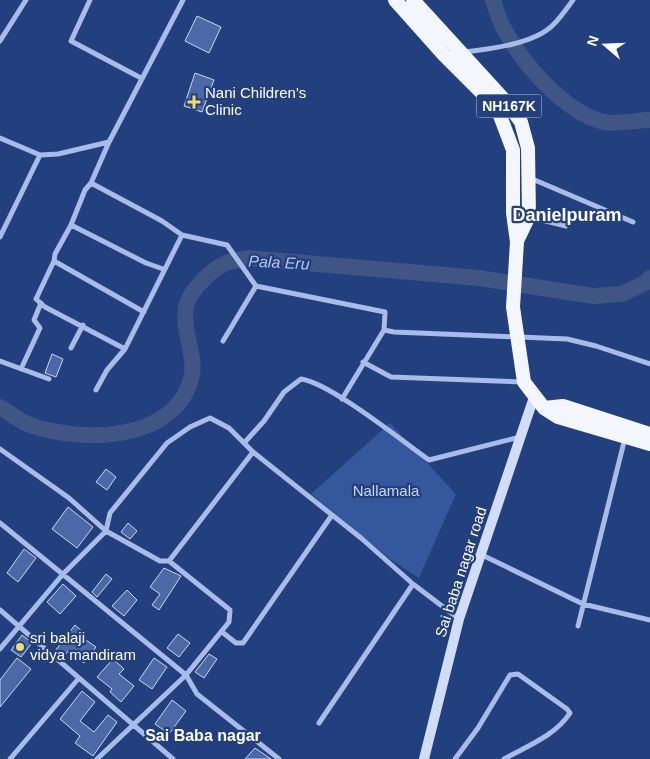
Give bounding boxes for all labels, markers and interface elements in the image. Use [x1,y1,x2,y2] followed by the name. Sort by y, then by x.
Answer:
[580,20,630,70] north arrow
[583,33,602,48] text: N
[205,84,306,118] place label: Nani Children's Clinic
[476,94,542,118] road number: NH167K
[187,95,201,109] marker: Nani Children's Clinic
[512,205,622,225] district label: Danielpuram
[248,252,310,273] water label: Pala Eru
[353,482,420,499] park label: Nallamala
[431,505,490,639] street label: Sai baba nagar road
[30,629,136,663] place label: sri balaji vidya mandiram
[14,641,26,653] marker: sri balaji vidya mandiram
[145,727,261,744] district label: Sai Baba nagar

